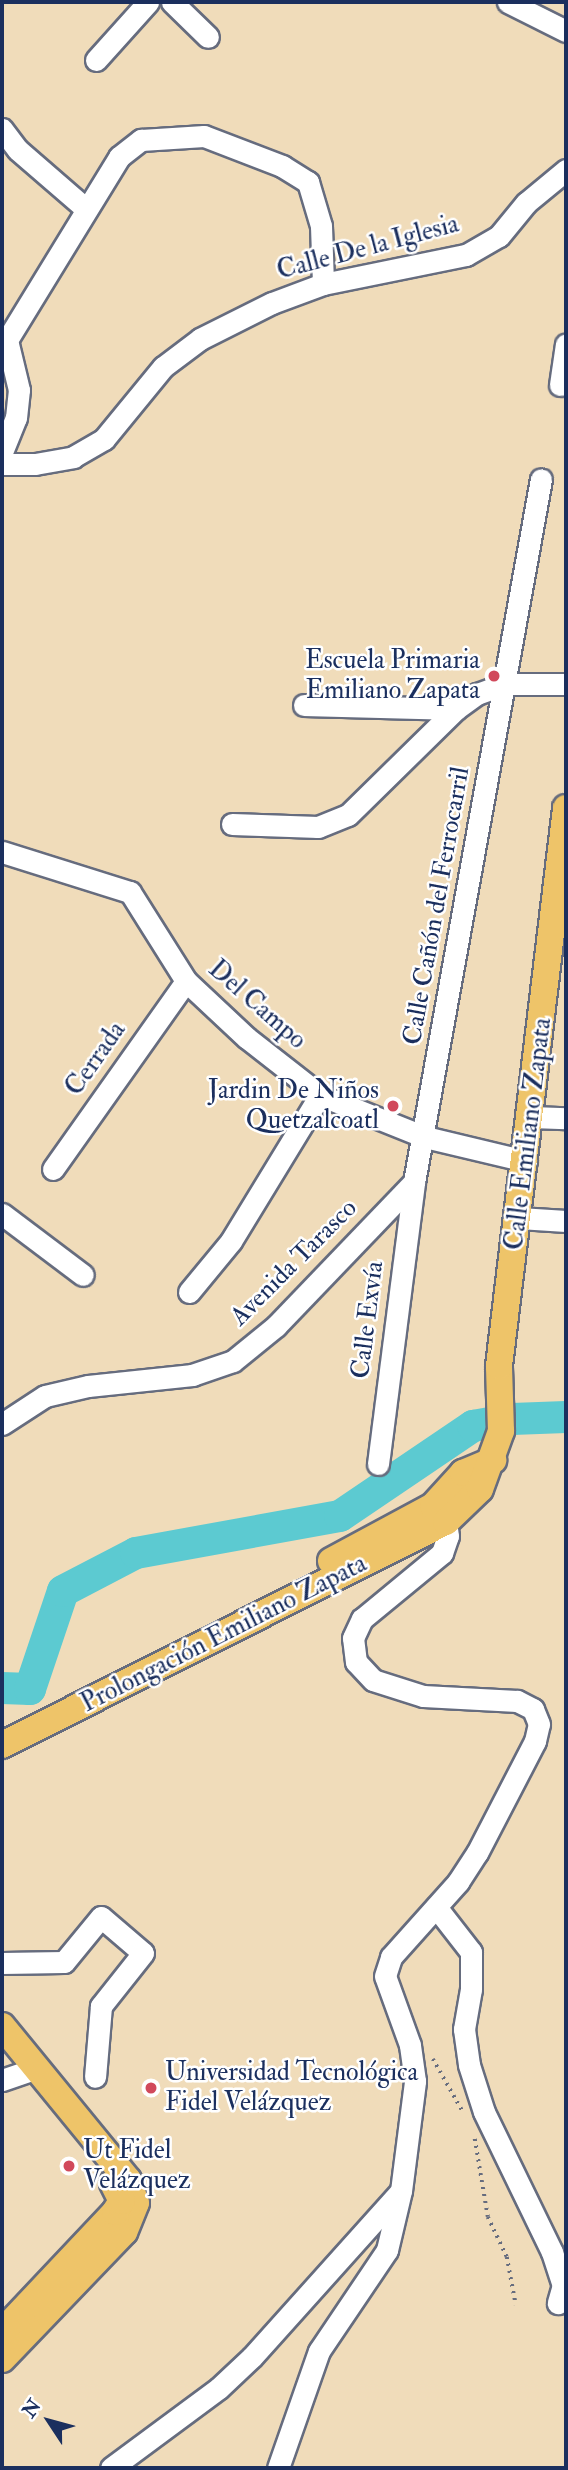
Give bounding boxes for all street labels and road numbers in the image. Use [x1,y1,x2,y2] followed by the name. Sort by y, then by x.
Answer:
[274,209,462,287] street label: Calle De la Iglesia
[397,765,477,1047] street label: Calle Cañón del Ferrocarril
[202,954,312,1056] street label: Del Campo
[59,1016,133,1102] street label: Cerrada
[499,1016,559,1252] street label: Calle Emiliano Zapata
[224,1193,364,1333] street label: Avenida Tarasco
[345,1259,391,1381] street label: Calle Exvía
[76,1548,372,1720] street label: Prolongación Emiliano Zapata

